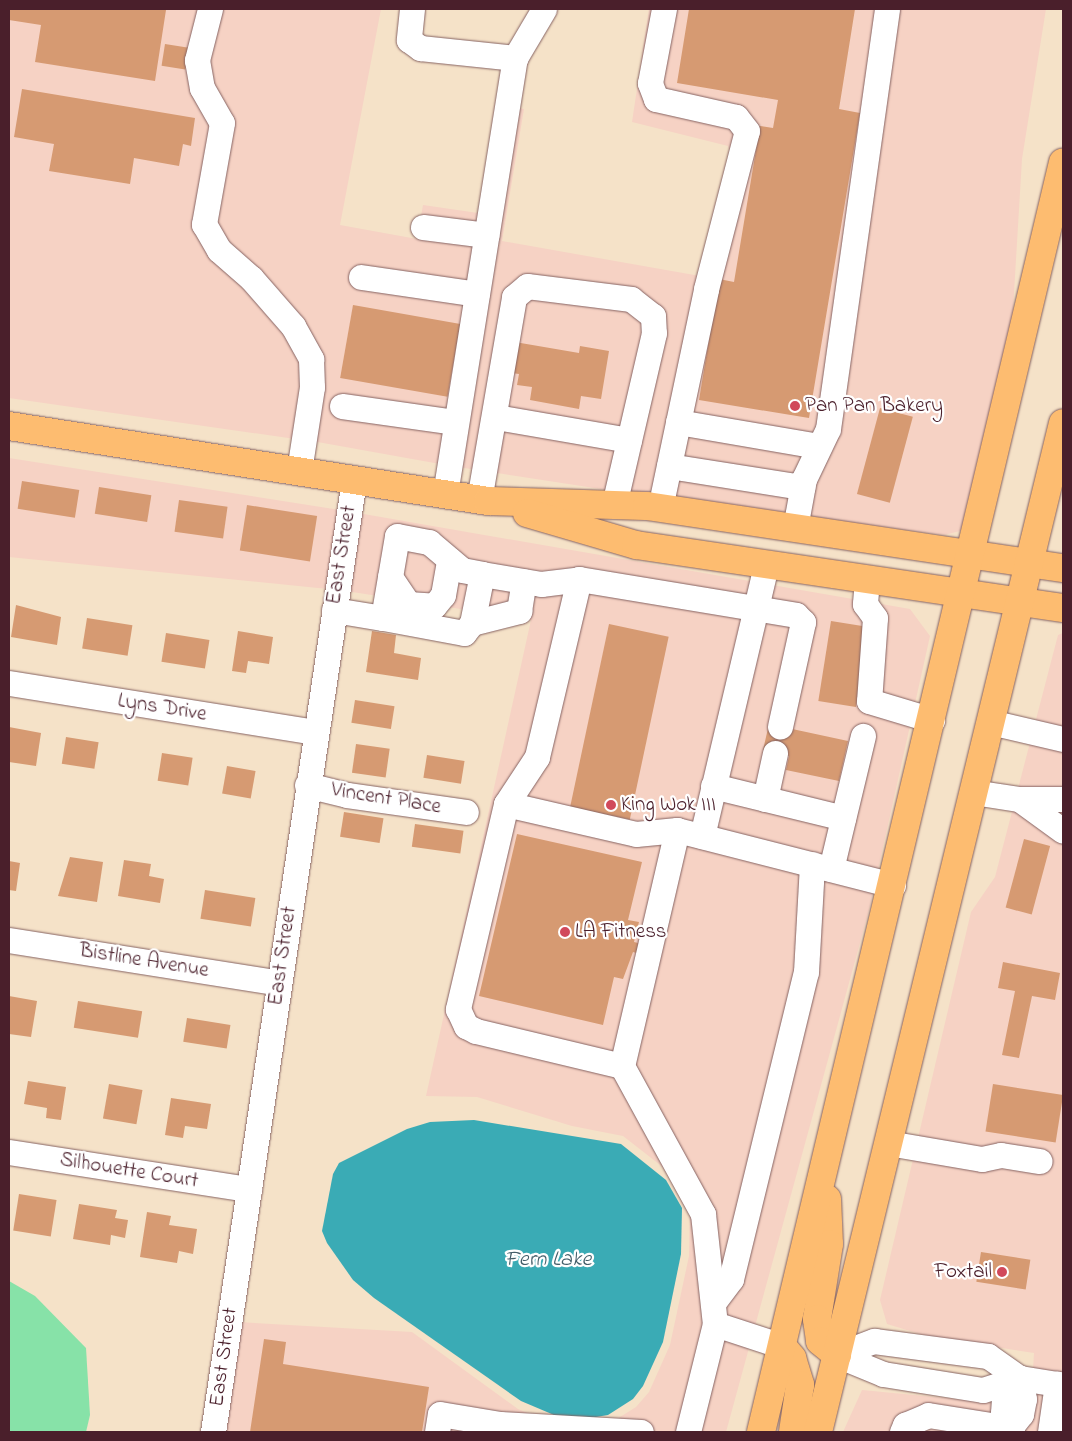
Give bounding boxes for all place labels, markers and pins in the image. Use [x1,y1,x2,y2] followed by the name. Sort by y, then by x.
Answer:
[805,393,943,419] place label: Pan Pan Bakery
[789,400,801,412] marker: Pan Pan Bakery
[621,792,716,818] place label: King Wok III
[605,799,617,811] marker: King Wok III
[575,919,667,945] place label: LA Fitness
[559,926,571,938] marker: LA Fitness
[934,1259,992,1285] place label: Foxtail
[996,1266,1008,1278] marker: Foxtail

